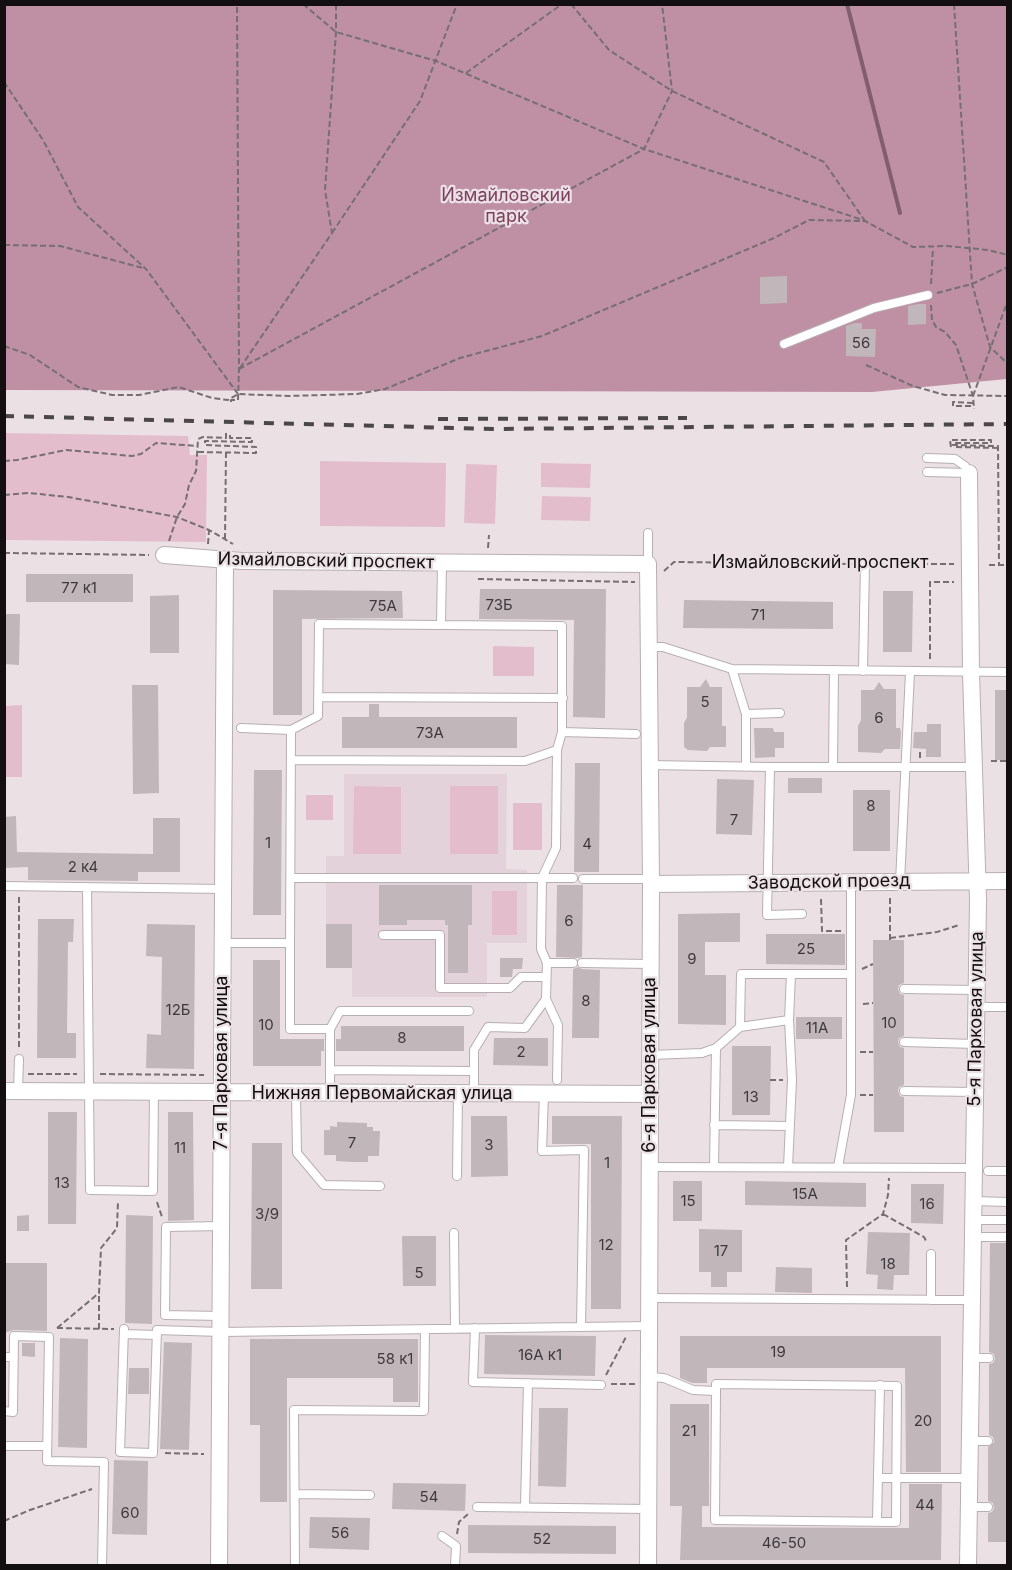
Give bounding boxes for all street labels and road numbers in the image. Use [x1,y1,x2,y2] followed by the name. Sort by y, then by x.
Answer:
[217,548,435,574] street label: Измайловский проспект
[712,552,928,574] street label: Измайловский проспект
[747,870,911,894] street label: Заводской проезд
[964,931,988,1107] street label: 5-я Парковая улица
[211,976,233,1150] street label: 7-я Парковая улица
[639,977,661,1153] street label: 6-я Парковая улица
[251,1083,513,1105] street label: Нижняя Первомайская улица

